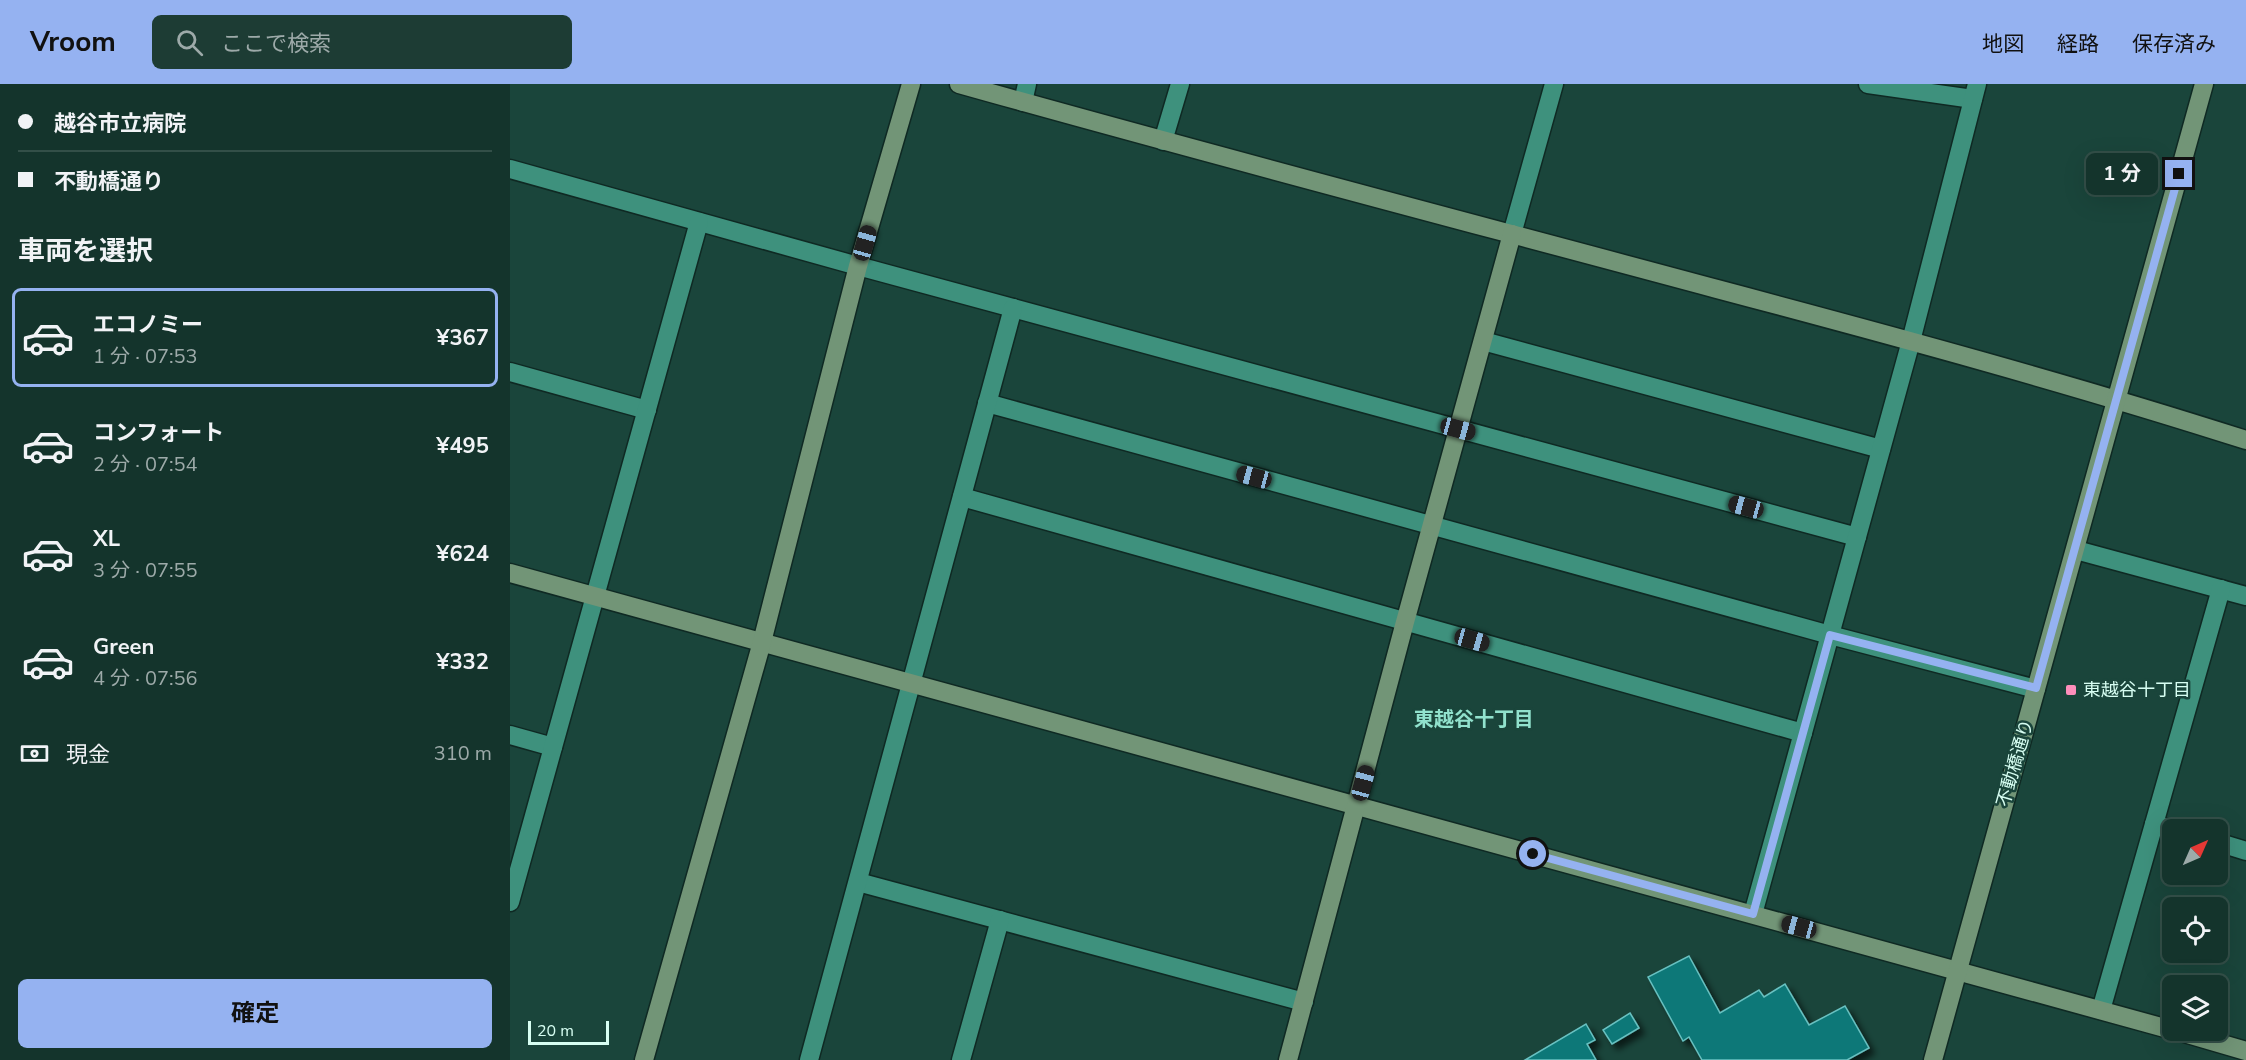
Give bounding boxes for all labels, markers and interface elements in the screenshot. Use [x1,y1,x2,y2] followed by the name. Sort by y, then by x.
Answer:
[152,15,572,69] search box
[30,23,116,61] text: Vroom
[173,26,206,59] icon: search
[221,29,331,59] text: ここで検索
[1982,30,2024,58] text: 地図
[2057,30,2099,58] text: 経路
[2132,30,2216,58] text: 保存済み
[54,109,186,139] text: 越谷市立病院
[2086,153,2158,195] callout: 1 分
[2103,160,2141,187] text: 1 分
[2165,160,2192,187] route end
[54,167,164,197] text: 不動橋通り
[851,223,879,263] car
[18,233,153,270] text: 車両を選択
[93,310,203,340] text: エコノミー
[21,311,75,365] icon: car
[436,323,489,353] text: ¥367
[93,343,198,370] text: 1 分 · 07:53
[1438,416,1478,442] car
[93,418,224,448] text: コンフォート
[21,419,75,473] icon: car
[436,431,489,461] text: ¥495
[93,451,198,478] text: 2 分 · 07:54
[1234,464,1274,490] car
[1726,494,1766,520] car
[93,524,120,554] text: XL
[21,527,75,581] icon: car
[436,539,489,569] text: ¥624
[93,557,198,584] text: 3 分 · 07:55
[1452,626,1492,654] car
[93,632,154,662] text: Green
[21,635,75,689] icon: car
[436,647,489,677] text: ¥332
[93,665,198,692] text: 4 分 · 07:56
[2083,678,2191,702] place label: 東越谷十丁目
[2064,683,2078,697] marker: 東越谷十丁目
[1414,706,1534,733] district label: 東越谷十丁目
[1991,716,2039,810] street label: 不動橋通り
[18,737,51,770] icon: cash
[66,740,110,770] text: 現金
[434,740,492,767] text: 310 m
[1350,763,1376,803] car
[2162,819,2228,885] north arrow
[2162,819,2228,1041] map controls
[1519,840,1546,867] route start
[2162,897,2228,963] button: locate
[1779,914,1819,940] car
[2162,975,2228,1041] button: layers
[18,979,492,1048] button: 確定
[528,1018,609,1046] scale bar
[537,1020,574,1042] text: 20 m

